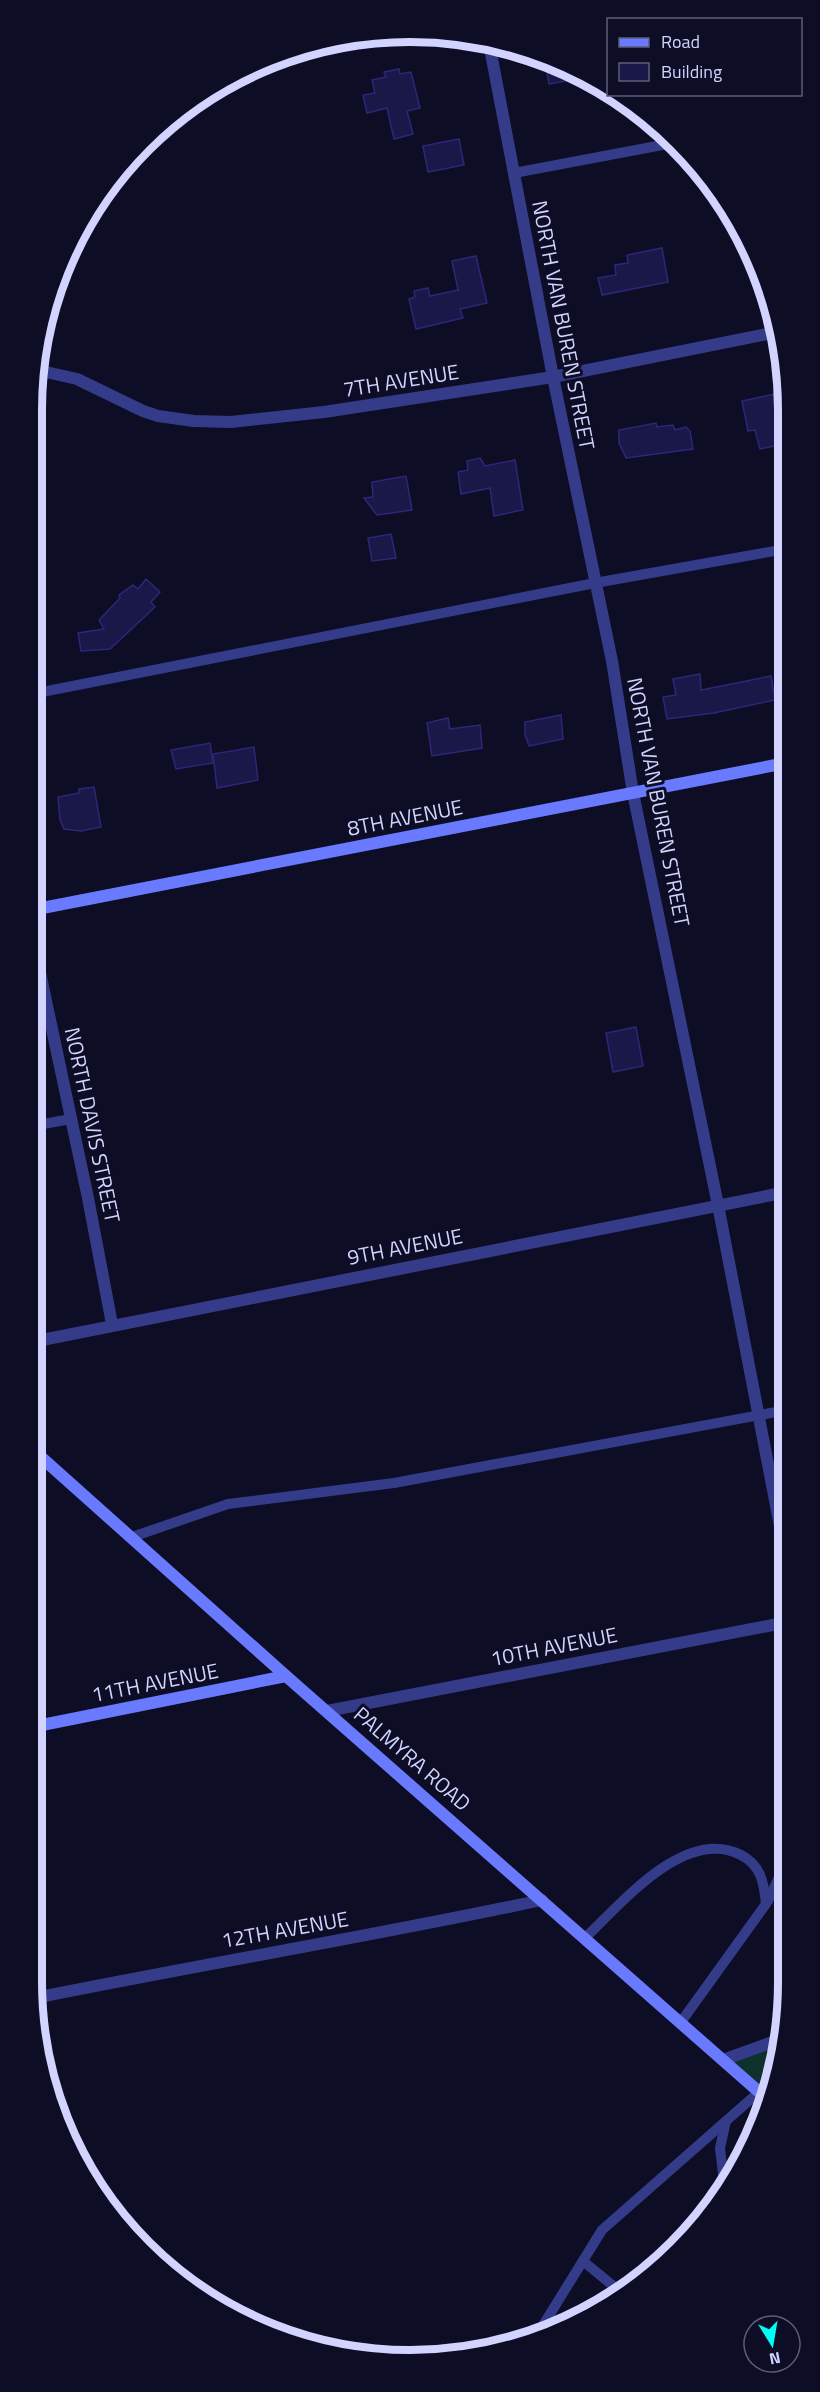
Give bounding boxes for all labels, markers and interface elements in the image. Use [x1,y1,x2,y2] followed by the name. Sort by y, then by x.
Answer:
[607,18,802,96] legend
[661,28,700,55] text: Road
[661,58,722,85] text: Building
[524,198,604,452] street label: NORTH VAN BUREN STREET
[341,355,461,405] street label: 7TH AVENUE
[619,675,699,929] street label: NORTH VAN BUREN STREET
[344,790,465,844] street label: 8TH AVENUE
[57,1024,129,1225] street label: NORTH DAVIS STREET
[344,1219,465,1273] street label: 9TH AVENUE
[488,1618,620,1674] street label: 10TH AVENUE
[89,1654,221,1710] street label: 11TH AVENUE
[347,1698,478,1818] street label: PALMYRA ROAD
[219,1902,351,1956] street label: 12TH AVENUE
[742,2314,802,2374] north arrow
[767,2346,783,2372] text: N

